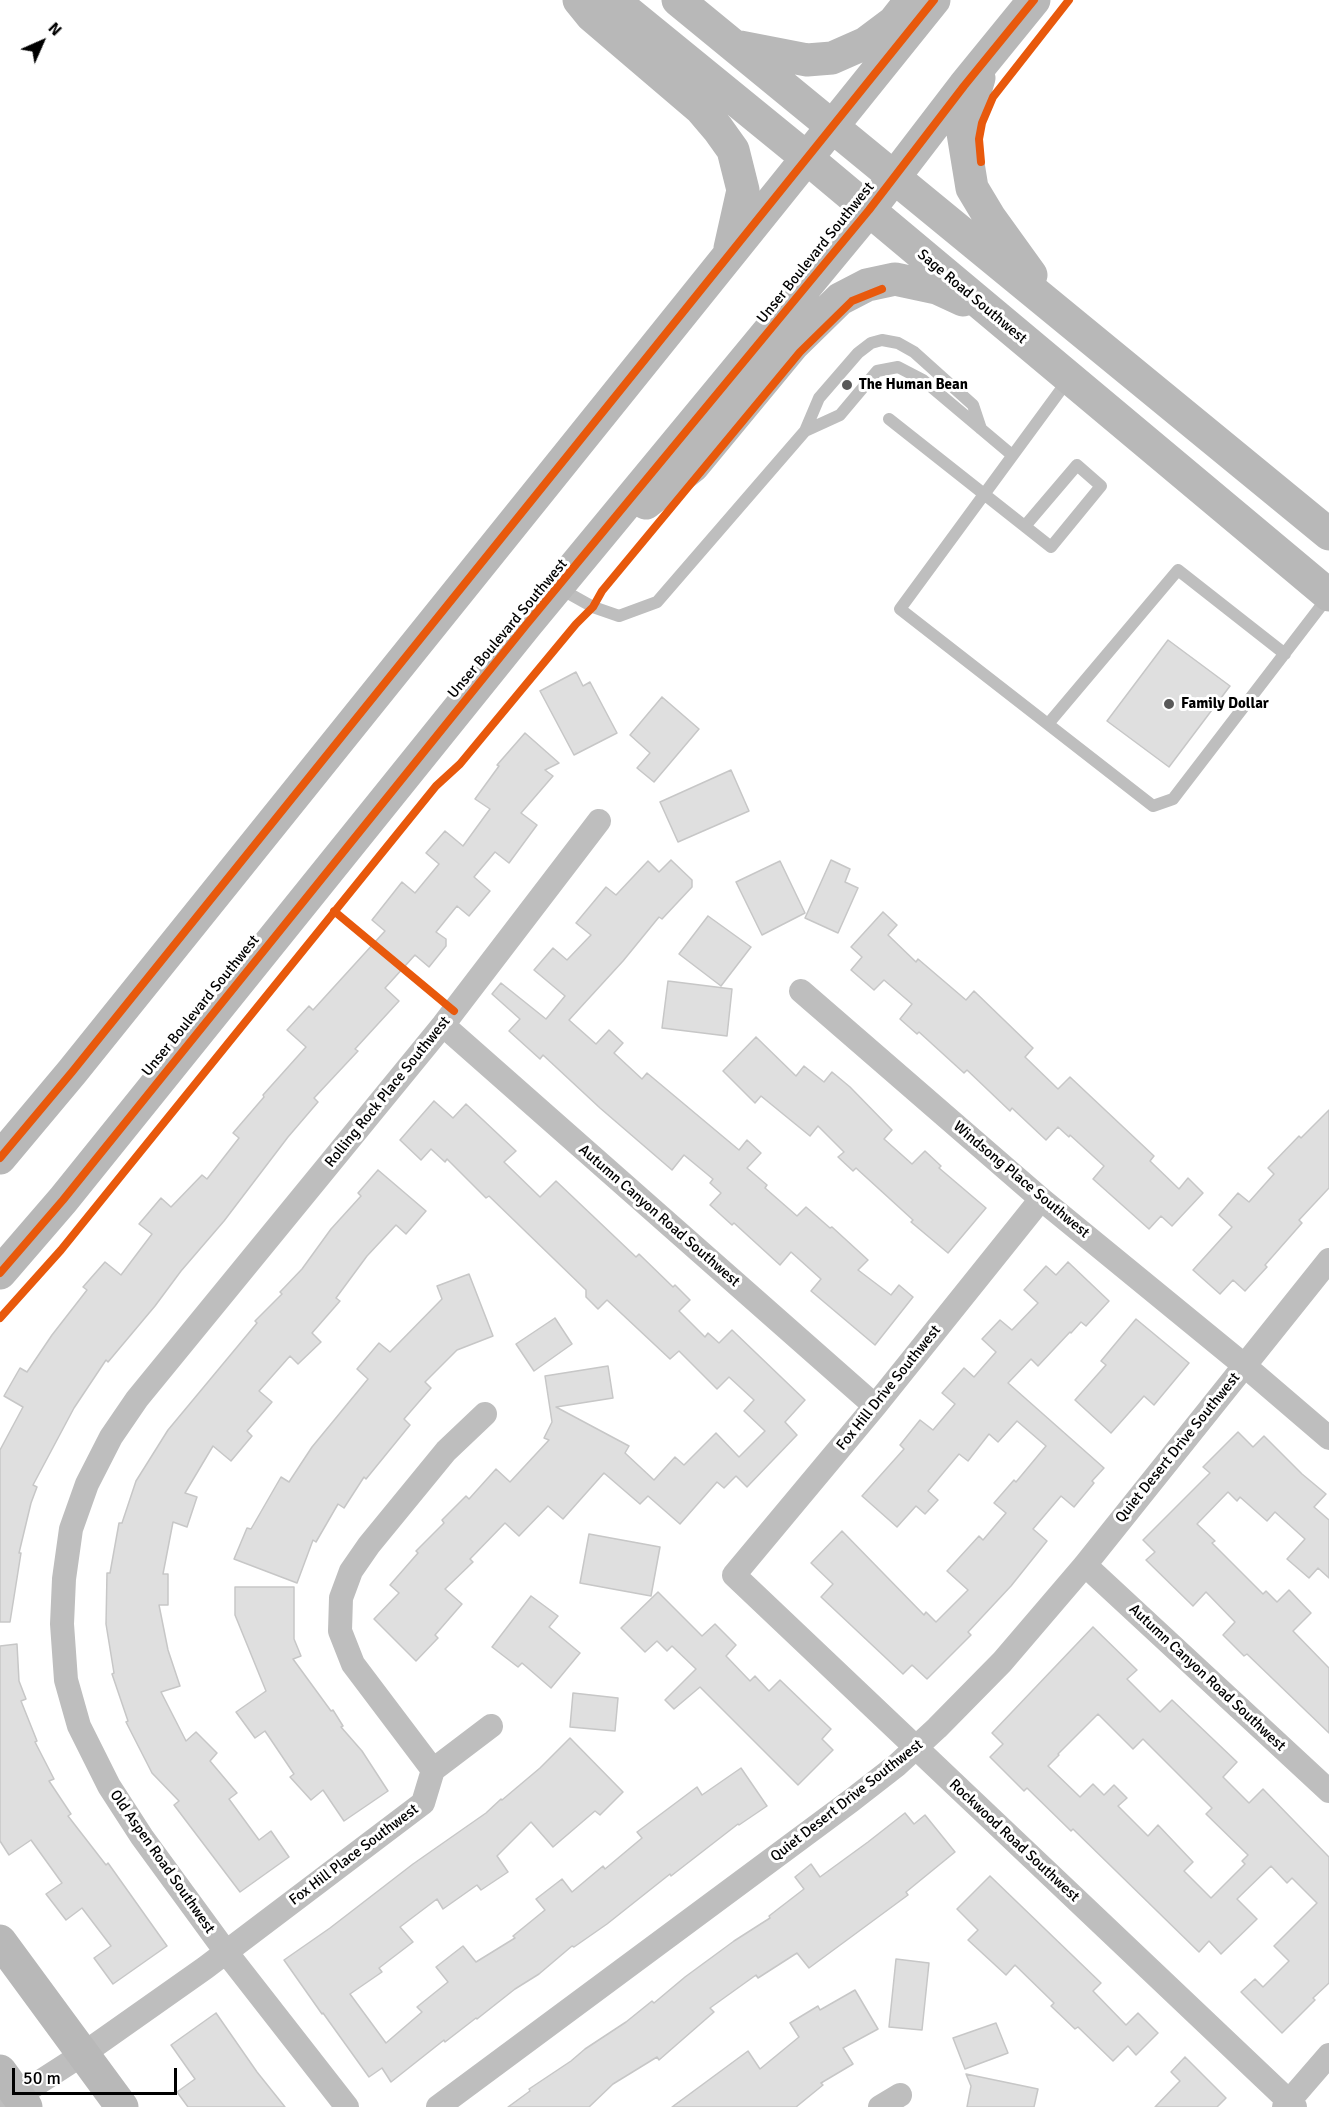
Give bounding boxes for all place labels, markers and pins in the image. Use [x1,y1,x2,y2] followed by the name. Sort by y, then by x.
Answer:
[859,376,968,394] place label: The Human Bean
[840,378,854,392] marker: The Human Bean
[1181,695,1269,713] place label: Family Dollar
[1162,697,1176,711] marker: Family Dollar

